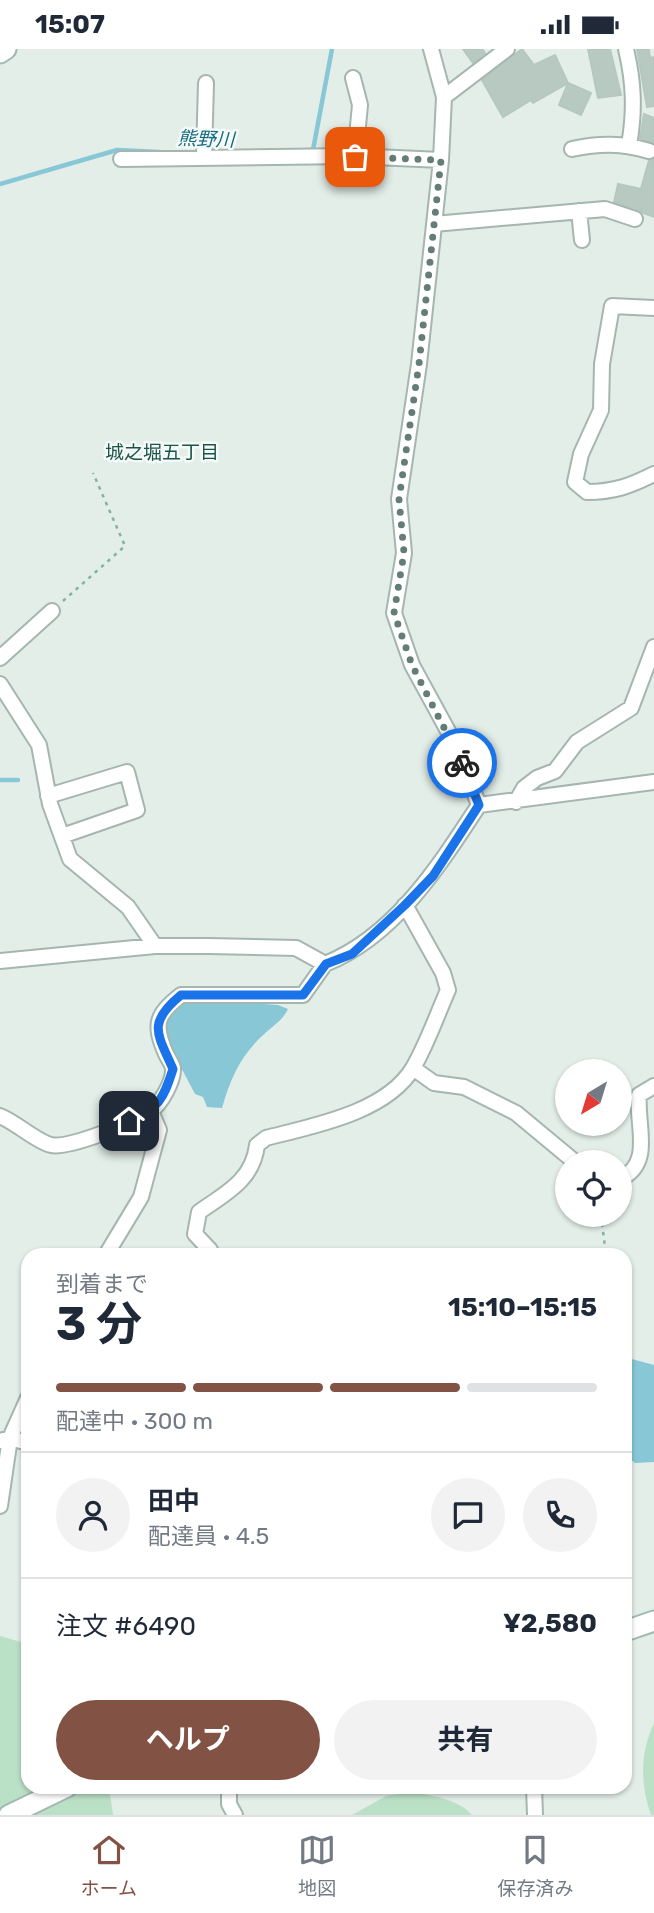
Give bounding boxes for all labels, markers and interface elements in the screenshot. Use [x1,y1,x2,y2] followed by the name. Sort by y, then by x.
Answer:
[35,9,105,40] text: 15:07
[177,127,237,152] water label: 熊野川
[325,127,385,187] pin
[336,138,374,176] icon: bag
[105,441,219,464] district label: 城之堀五丁目
[427,728,497,798] courier
[443,744,481,782] icon: bike
[555,1059,632,1136] north arrow
[555,1059,632,1227] map controls
[99,1091,159,1151] pin
[110,1102,148,1140] icon: home
[555,1150,632,1227] button: locate
[56,1270,148,1298] text: 到着まで
[448,1292,597,1323] text: 15:10–15:15
[56,1297,142,1352] text: 3 分
[56,1407,213,1435] text: 配達中 · 300 m
[56,1478,130,1552] button: person
[431,1478,505,1552] button: chat
[523,1478,597,1552] button: phone
[148,1486,200,1517] text: 田中
[148,1522,269,1550] text: 配達員 · 4.5
[503,1608,597,1639] text: ¥2,580
[56,1611,196,1642] text: 注文 #6490
[56,1700,320,1780] button: ヘルプ
[334,1700,597,1780] button: 共有
[81,1831,137,1900] tab: ホーム
[298,1831,336,1900] tab: 地図
[497,1831,573,1900] tab: 保存済み

